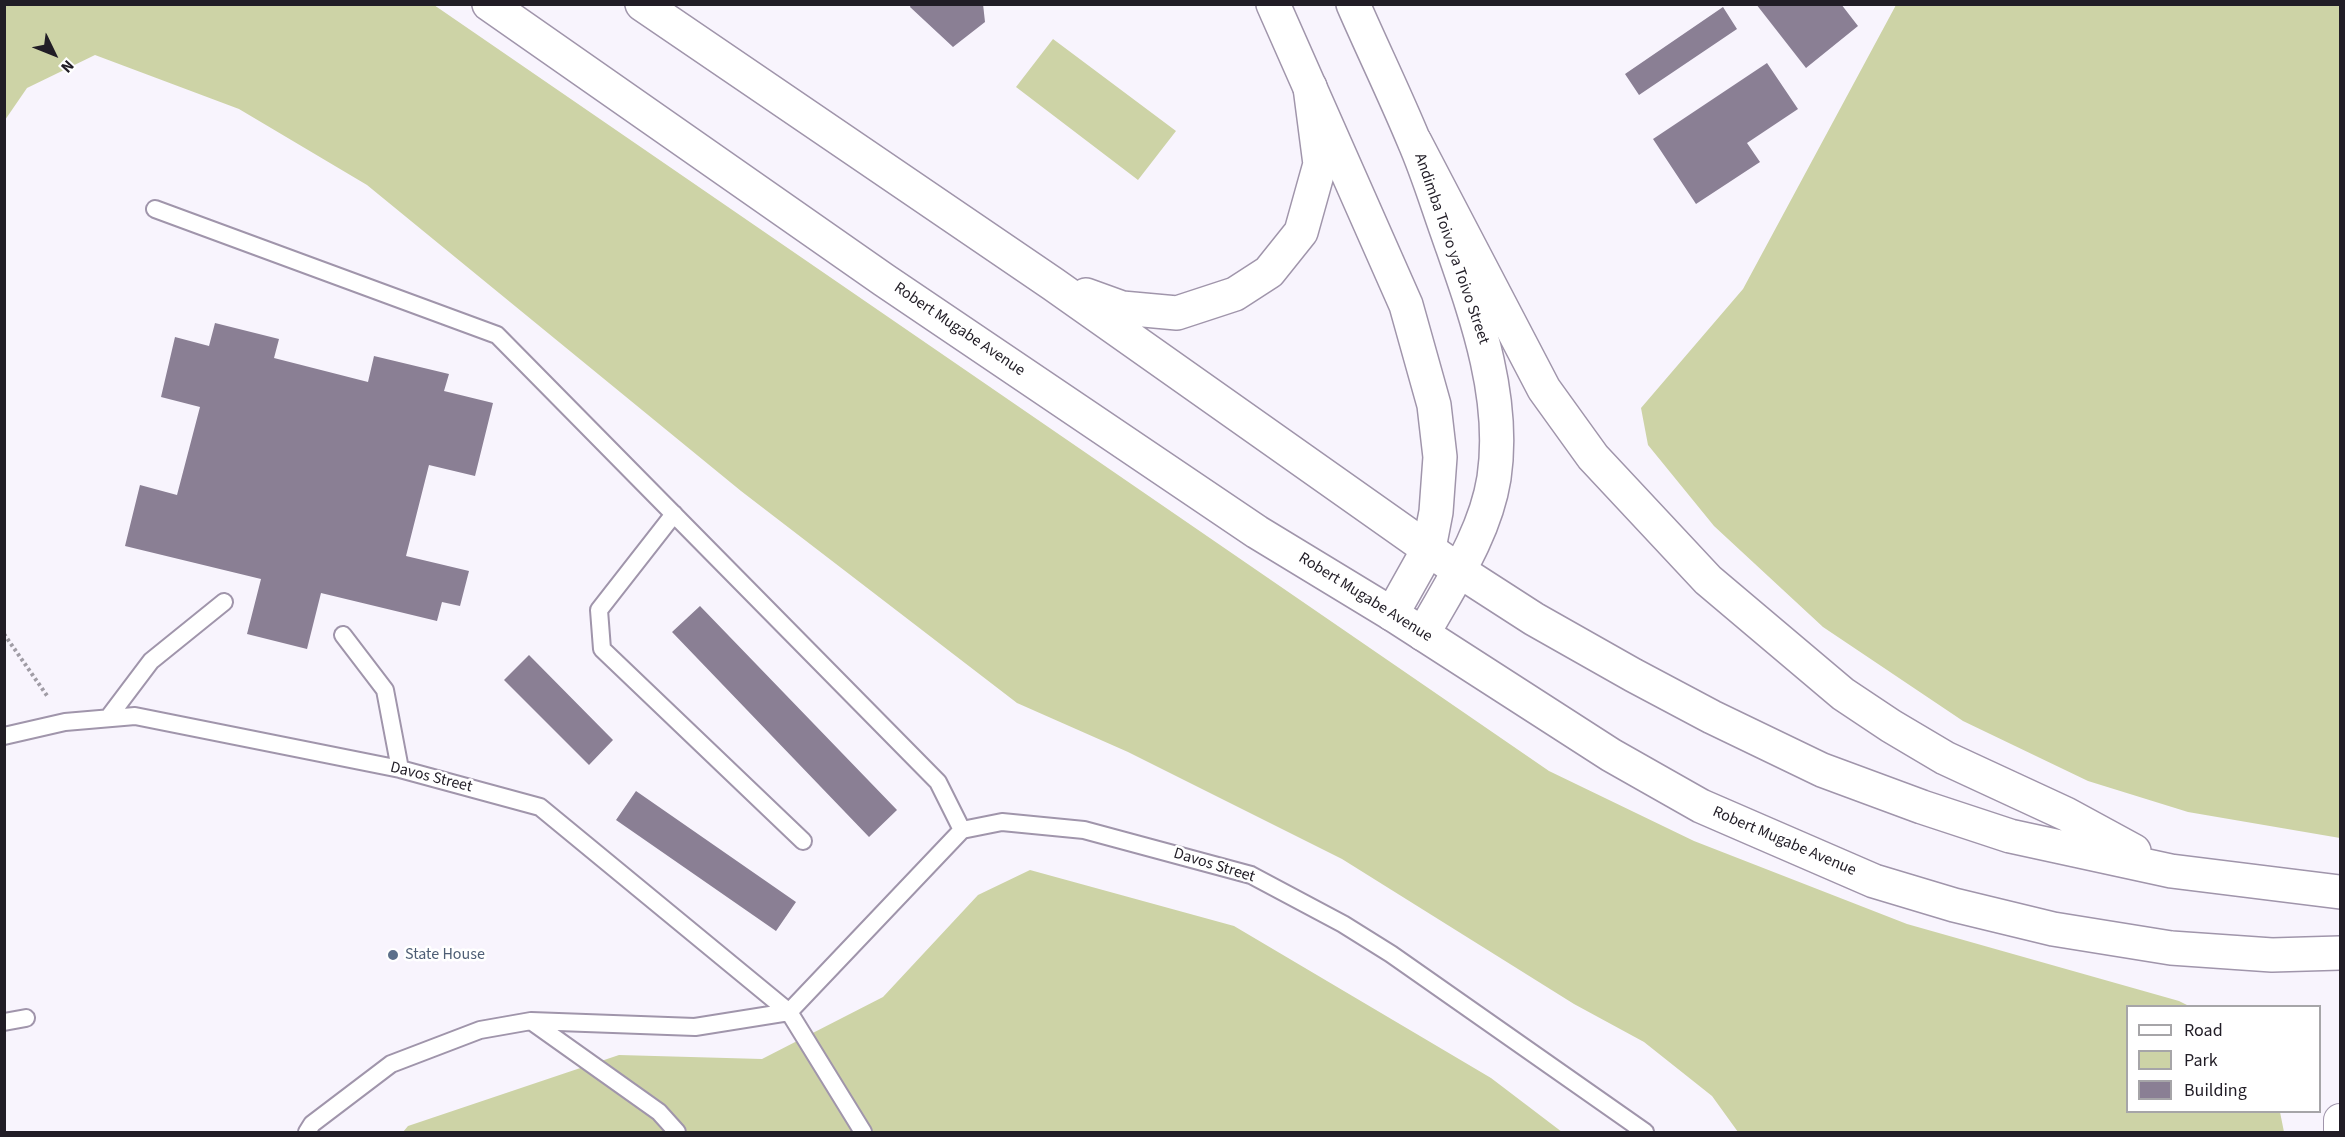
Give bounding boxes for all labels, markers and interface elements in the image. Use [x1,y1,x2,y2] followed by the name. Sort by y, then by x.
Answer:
[24,24,84,84] north arrow
[55,55,79,78] text: N
[1409,151,1493,347] street label: Andimba Toivo ya Toivo Street
[890,279,1028,381] street label: Robert Mugabe Avenue
[1295,549,1435,647] street label: Robert Mugabe Avenue
[388,759,474,797] street label: Davos Street
[1709,803,1859,881] street label: Robert Mugabe Avenue
[1171,845,1257,887] street label: Davos Street
[405,945,485,965] place label: State House
[386,948,400,962] marker: State House
[2126,1005,2321,1113] legend
[2184,1018,2223,1043] text: Road
[2184,1048,2218,1073] text: Park
[2184,1078,2247,1103] text: Building

